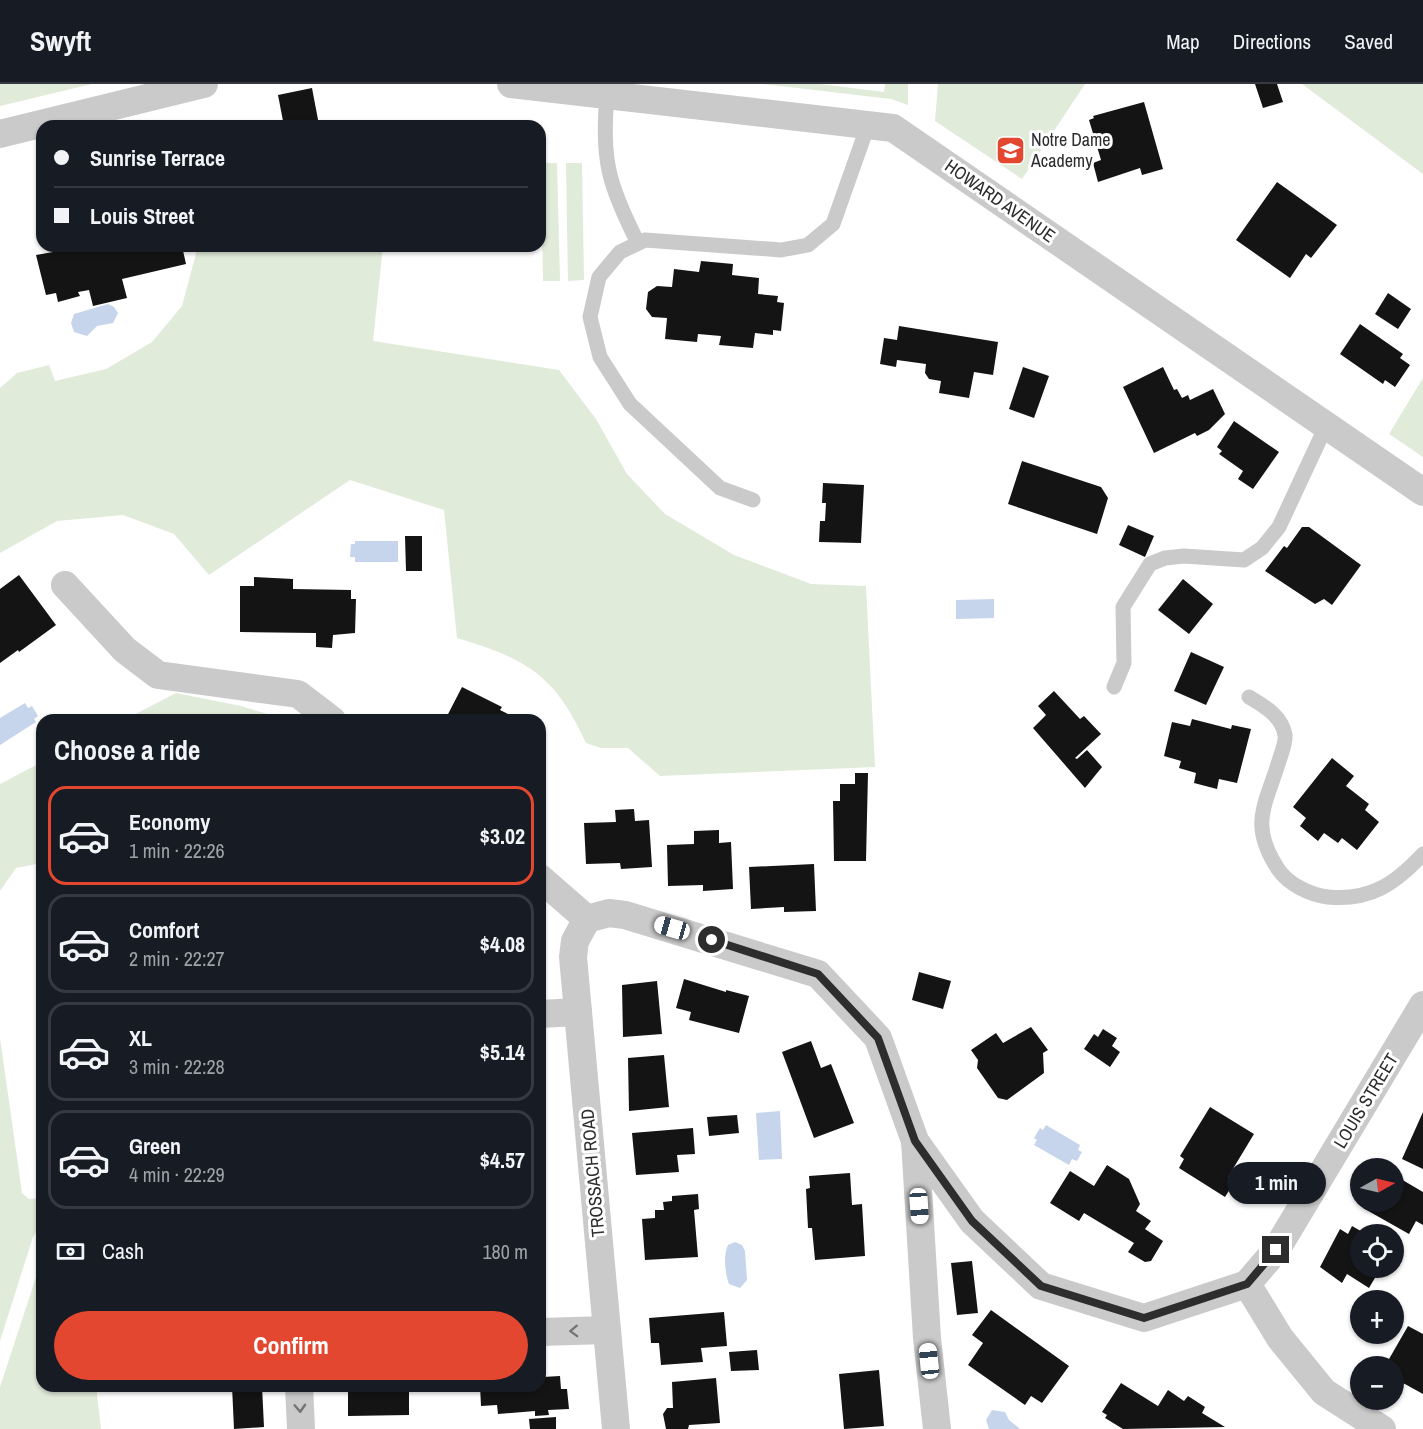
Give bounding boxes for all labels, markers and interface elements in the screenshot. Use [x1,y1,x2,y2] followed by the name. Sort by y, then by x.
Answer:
[30,22,91,60] text: Swyft
[1166,27,1200,56] text: Map
[1233,27,1311,56] text: Directions
[1344,27,1393,56] text: Saved
[1030,127,1111,173] place label: Notre Dame Academy
[994,134,1026,166] school or university icon: Notre Dame Academy
[90,143,225,173] text: Sunrise Terrace
[940,153,1061,248] street label: HOWARD AVENUE
[90,201,194,231] text: Louis Street
[54,732,200,768] text: Choose a ride
[129,807,210,837] text: Economy
[57,809,111,863] icon: car
[480,821,525,851] text: $3.02
[129,837,225,864] text: 1 min · 22:26
[652,914,692,942] car
[129,915,199,945] text: Comfort
[57,917,111,971] icon: car
[698,926,725,953] route start
[480,929,525,959] text: $4.08
[129,945,225,972] text: 2 min · 22:27
[129,1023,152,1053] text: XL
[57,1025,111,1079] icon: car
[480,1037,525,1067] text: $5.14
[1327,1049,1404,1153] street label: LOUIS STREET
[129,1053,225,1080] text: 3 min · 22:28
[574,1108,611,1238] street label: TROSSACH ROAD
[129,1131,181,1161] text: Green
[57,1133,111,1187] icon: car
[480,1145,525,1175] text: $4.57
[1350,1158,1404,1212] north arrow
[1350,1158,1404,1410] map controls
[129,1161,225,1188] text: 4 min · 22:29
[1226,1163,1326,1205] callout: 1 min
[1255,1169,1298,1196] text: 1 min
[909,1187,929,1225] car
[1350,1224,1404,1278] button: locate
[54,1235,87,1268] icon: cash
[102,1236,144,1266] text: Cash
[1262,1236,1289,1263] route end
[482,1238,528,1265] text: 180 m
[1350,1290,1404,1344] button: +
[54,1311,528,1380] button: Confirm
[569,1325,578,1338] one-way arrow
[918,1342,940,1380] car
[1350,1356,1404,1410] button: −
[293,1403,306,1412] one-way arrow

